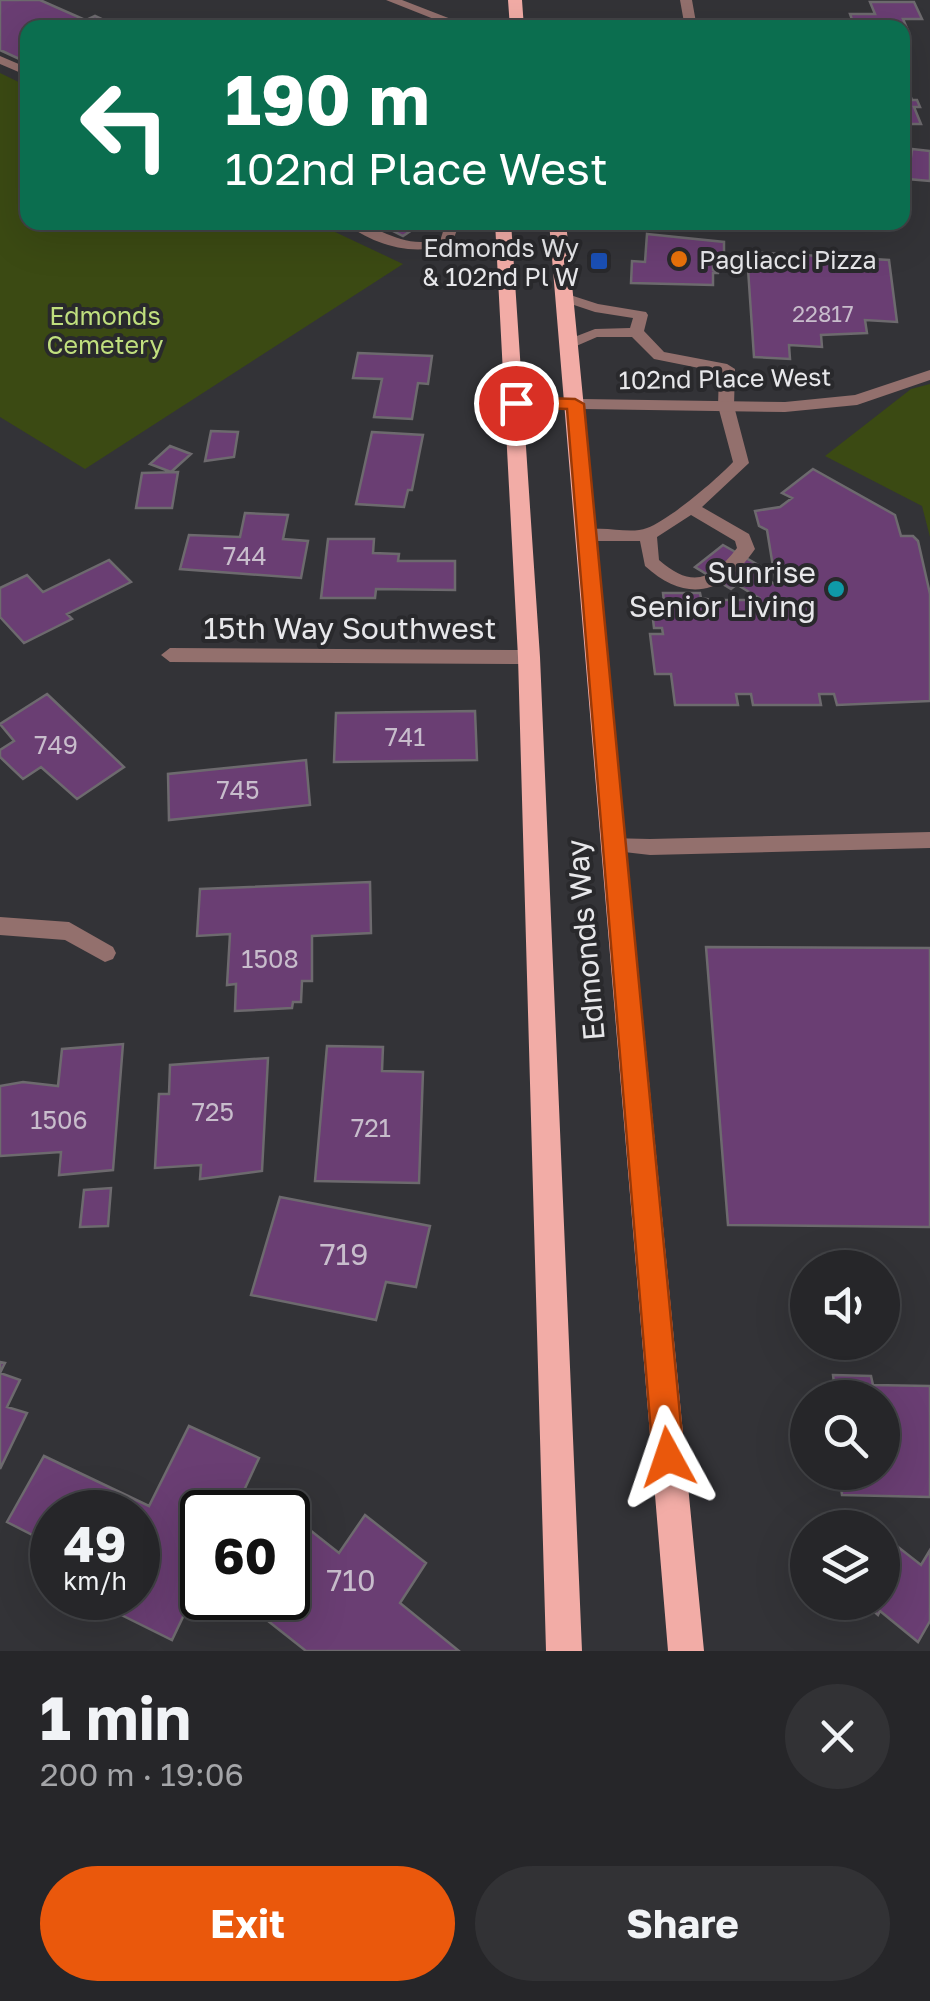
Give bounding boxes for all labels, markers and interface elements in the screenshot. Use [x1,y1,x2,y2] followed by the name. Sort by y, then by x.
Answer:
[225,56,430,140] text: 190 m
[60,60,190,190] icon: left
[225,141,608,195] text: 102nd Place West
[422,232,579,292] place label: Edmonds Wy & 102nd Pl W
[699,244,877,275] place label: Pagliacci Pizza
[668,248,690,270] marker: Pagliacci Pizza
[588,250,610,272] marker: Edmonds Wy & 102nd Pl W
[46,300,164,360] park label: Edmonds Cemetery
[792,300,854,327] house number: 22817
[474,361,559,446] pin
[618,361,832,395] street label: 102nd Place West
[489,376,544,431] icon: arrive
[223,540,267,571] house number: 744
[629,554,816,624] place label: Sunrise Senior Living
[825,578,847,600] marker: Sunrise Senior Living
[204,610,496,646] street label: 15th Way Southwest
[385,721,425,752] house number: 741
[34,729,78,760] house number: 749
[216,774,260,805] house number: 745
[558,838,612,1042] street label: Edmonds Way
[241,943,299,974] house number: 1508
[192,1096,234,1127] house number: 725
[30,1104,88,1135] house number: 1506
[351,1112,391,1143] house number: 721
[320,1236,368,1272] house number: 719
[790,1250,900,1620] map controls
[790,1250,900,1360] button: sound
[790,1380,900,1490] button: search
[616,1405,720,1509] position arrow
[180,1490,310,1620] speed limit sign: 60
[790,1510,900,1620] button: layers
[63,1513,126,1573] text: 49
[326,1562,376,1598] house number: 710
[63,1565,127,1596] text: km/h
[40,1681,191,1753] text: 1 min
[785,1684,890,1789] button: close
[40,1755,244,1793] text: 200 m · 19:06
[40,1866,455,1981] button: Exit
[475,1866,890,1981] button: Share

